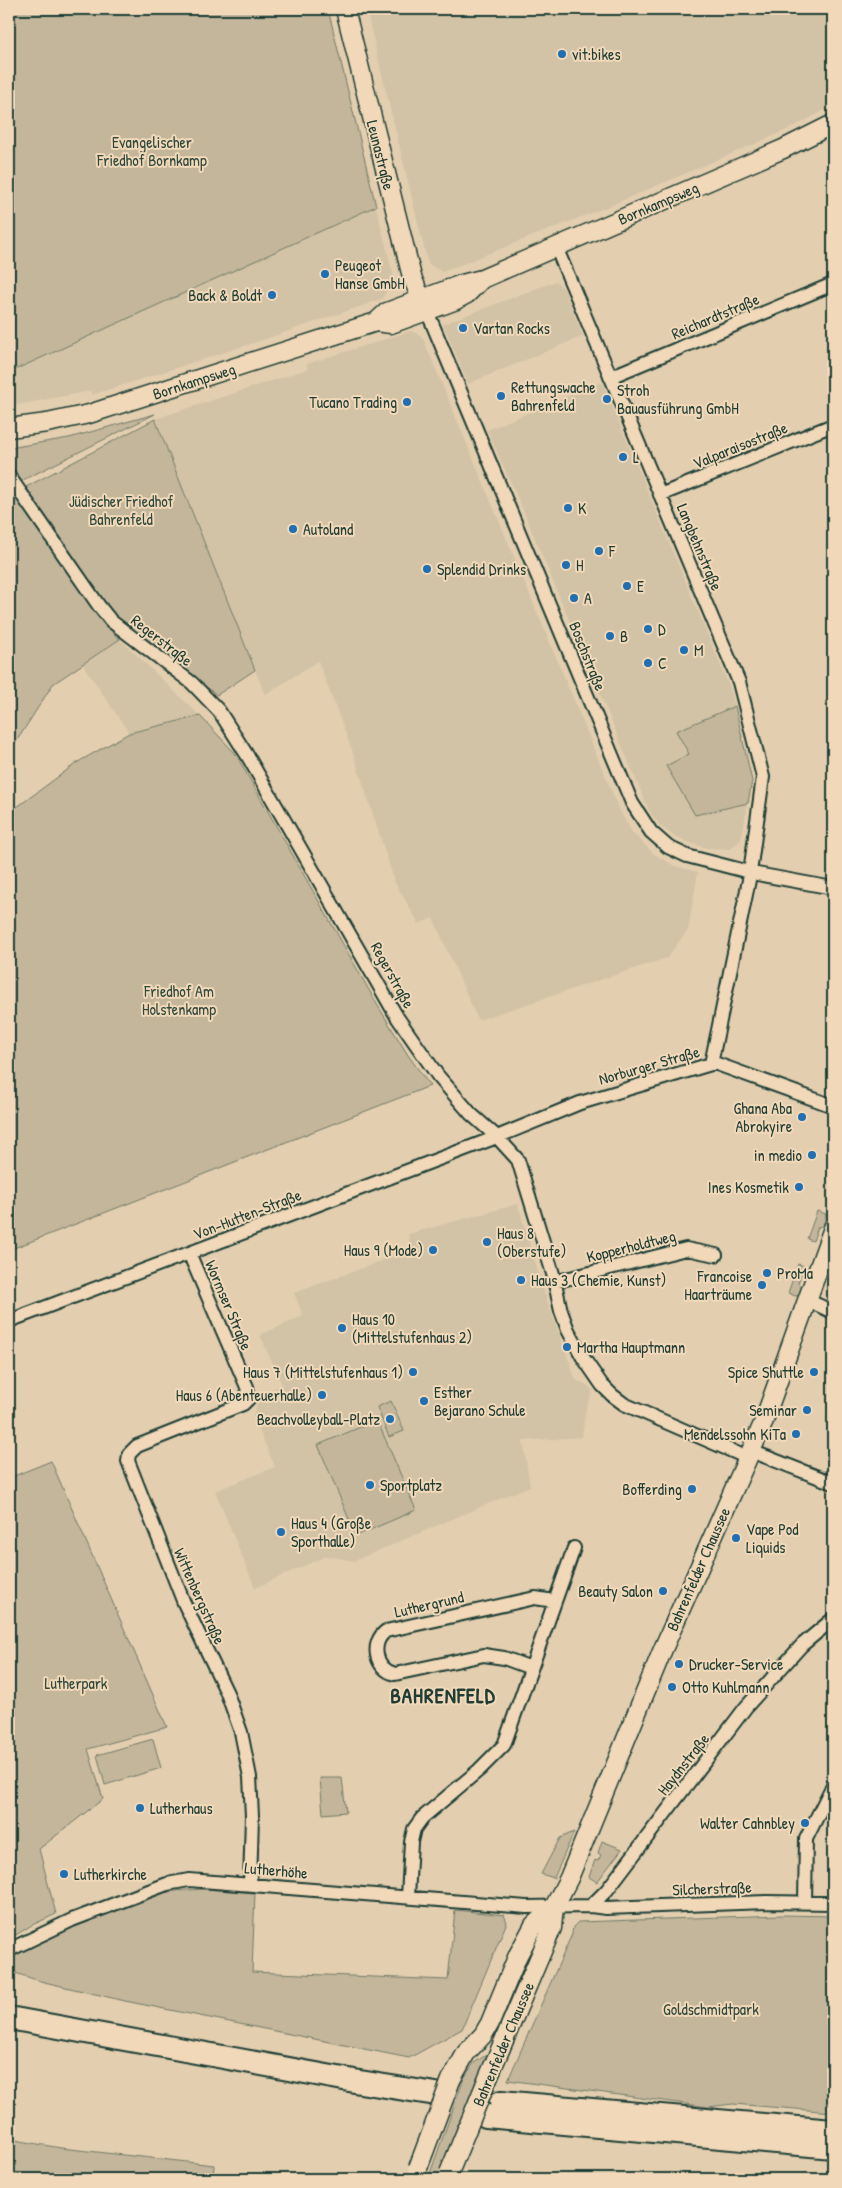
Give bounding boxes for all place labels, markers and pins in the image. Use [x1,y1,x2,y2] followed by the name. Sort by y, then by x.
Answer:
[572,43,621,65] place label: vit:bikes
[556,48,568,60] marker: vit:bikes
[335,254,405,294] place label: Peugeot Hanse GmbH
[319,268,331,280] marker: Peugeot Hanse GmbH
[188,284,262,306] place label: Back & Boldt
[266,289,278,301] marker: Back & Boldt
[473,317,550,339] place label: Vartan Rocks
[457,322,469,334] marker: Vartan Rocks
[511,376,596,416] place label: Rettungswache Bahrenfeld
[617,379,739,419] place label: Stroh Bauausführung GmbH
[495,390,507,402] marker: Rettungswache Bahrenfeld
[309,391,397,413] place label: Tucano Trading
[601,393,613,405] marker: Stroh Bauausführung GmbH
[401,396,413,408] marker: Tucano Trading
[633,446,639,468] place label: L
[617,451,629,463] marker: L
[578,497,587,519] place label: K
[562,502,574,514] marker: K
[303,518,353,540] place label: Autoland
[287,523,299,535] marker: Autoland
[608,540,616,562] place label: F
[593,545,605,557] marker: F
[576,554,584,576] place label: H
[437,558,526,580] place label: Splendid Drinks
[560,559,572,571] marker: H
[421,563,433,575] marker: Splendid Drinks
[637,575,644,597] place label: E
[621,580,633,592] marker: E
[584,587,592,609] place label: A
[568,592,580,604] marker: A
[658,618,666,640] place label: D
[642,623,654,635] marker: D
[620,625,628,647] place label: B
[604,630,616,642] marker: B
[694,639,704,661] place label: M
[678,644,690,656] marker: M
[658,652,667,674] place label: C
[642,657,654,669] marker: C
[733,1097,793,1137] place label: Ghana Aba Abrokyire
[796,1111,808,1123] marker: Ghana Aba Abrokyire
[754,1144,803,1166] place label: in medio
[806,1149,818,1161] marker: in medio
[708,1176,789,1198] place label: Ines Kosmetik
[793,1181,805,1193] marker: Ines Kosmetik
[497,1222,566,1262] place label: Haus 8 (Oberstufe)
[481,1236,493,1248] marker: Haus 8 (Oberstufe)
[344,1239,423,1261] place label: Haus 9 (Mode)
[427,1244,439,1256] marker: Haus 9 (Mode)
[777,1262,813,1284] place label: ProMa
[684,1265,753,1305] place label: Francoise Haarträume
[761,1267,773,1279] marker: ProMa
[531,1269,666,1291] place label: Haus 3 (Chemie, Kunst)
[515,1274,527,1286] marker: Haus 3 (Chemie, Kunst)
[756,1279,768,1291] marker: Francoise Haarträume
[352,1308,472,1348] place label: Haus 10 (Mittelstufenhaus 2)
[336,1322,348,1334] marker: Haus 10 (Mittelstufenhaus 2)
[577,1336,685,1358] place label: Martha Hauptmann
[561,1341,573,1353] marker: Martha Hauptmann
[243,1361,403,1383] place label: Haus 7 (Mittelstufenhaus 1)
[728,1361,805,1383] place label: Spice Shuttle
[407,1366,419,1378] marker: Haus 7 (Mittelstufenhaus 1)
[808,1366,820,1378] marker: Spice Shuttle
[434,1381,526,1421] place label: Esther Bejarano Schule
[176,1384,312,1406] place label: Haus 6 (Abenteuerhalle)
[316,1389,328,1401] marker: Haus 6 (Abenteuerhalle)
[418,1395,430,1407] marker: Esther Bejarano Schule
[749,1399,797,1421] place label: Seminar
[801,1404,813,1416] marker: Seminar
[257,1408,380,1430] place label: Beachvolleyball-Platz
[384,1413,396,1425] marker: Beachvolleyball-Platz
[684,1423,786,1445] place label: Mendelssohn KiTa
[790,1428,802,1440] marker: Mendelssohn KiTa
[380,1474,442,1496] place label: Sportplatz
[622,1478,682,1500] place label: Bofferding
[364,1479,376,1491] marker: Sportplatz
[686,1483,698,1495] marker: Bofferding
[291,1512,372,1552] place label: Haus 4 (Große Sporthalle)
[746,1518,799,1558] place label: Vape Pod Liquids
[275,1526,287,1538] marker: Haus 4 (Große Sporthalle)
[730,1532,742,1544] marker: Vape Pod Liquids
[578,1580,653,1602] place label: Beauty Salon
[657,1585,669,1597] marker: Beauty Salon
[689,1653,784,1675] place label: Drucker-Service
[673,1658,685,1670] marker: Drucker-Service
[682,1676,769,1698] place label: Otto Kuhlmann
[666,1681,678,1693] marker: Otto Kuhlmann
[150,1797,213,1819] place label: Lutherhaus
[134,1802,146,1814] marker: Lutherhaus
[700,1812,795,1834] place label: Walter Cahnbley
[799,1817,811,1829] marker: Walter Cahnbley
[74,1863,147,1885] place label: Lutherkirche
[58,1868,70,1880] marker: Lutherkirche

